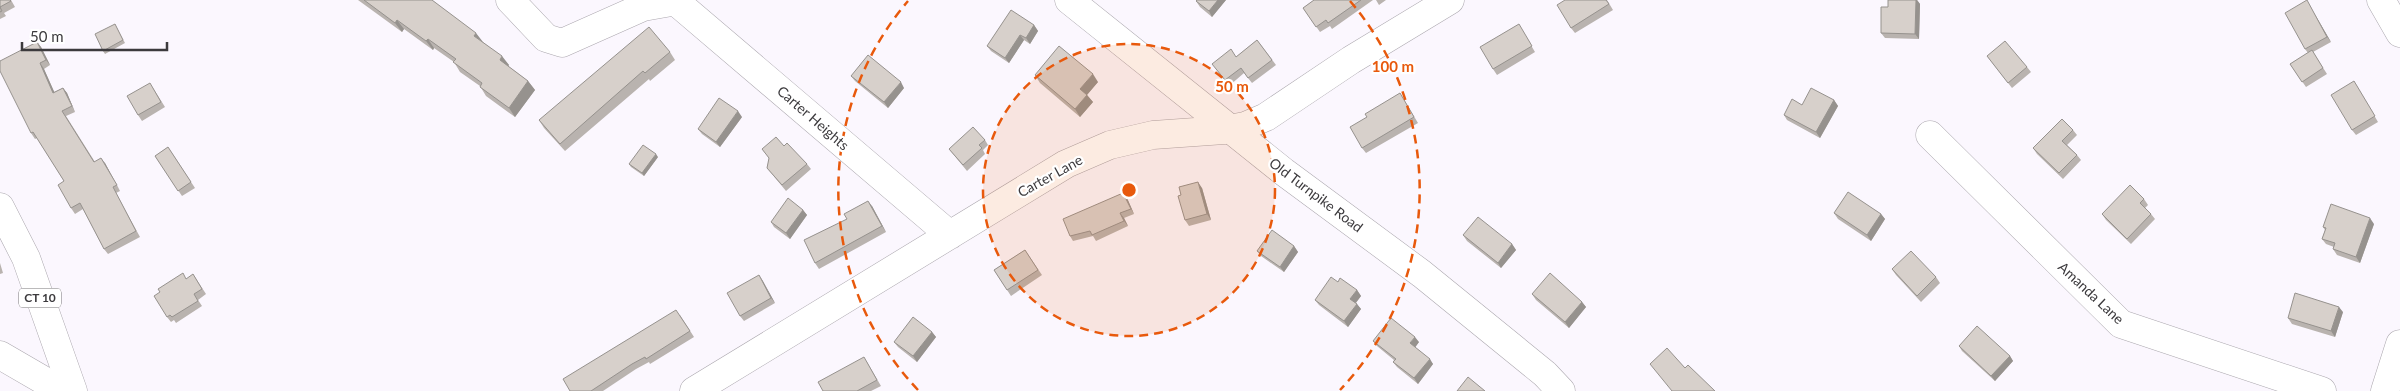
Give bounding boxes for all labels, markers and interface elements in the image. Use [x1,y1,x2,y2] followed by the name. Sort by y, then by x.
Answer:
[22,20,168,52] scale bar
[30,27,64,45] text: 50 m
[1372,57,1414,75] text: 100 m
[1215,77,1249,95] text: 50 m
[774,82,853,153] street label: Carter Heights
[1014,151,1085,200] street label: Carter Lane
[1266,154,1366,235] street label: Old Turnpike Road
[1120,181,1138,199] centre of rings
[2055,258,2128,327] street label: Amanda Lane
[19,288,61,308] road number: CT 10

